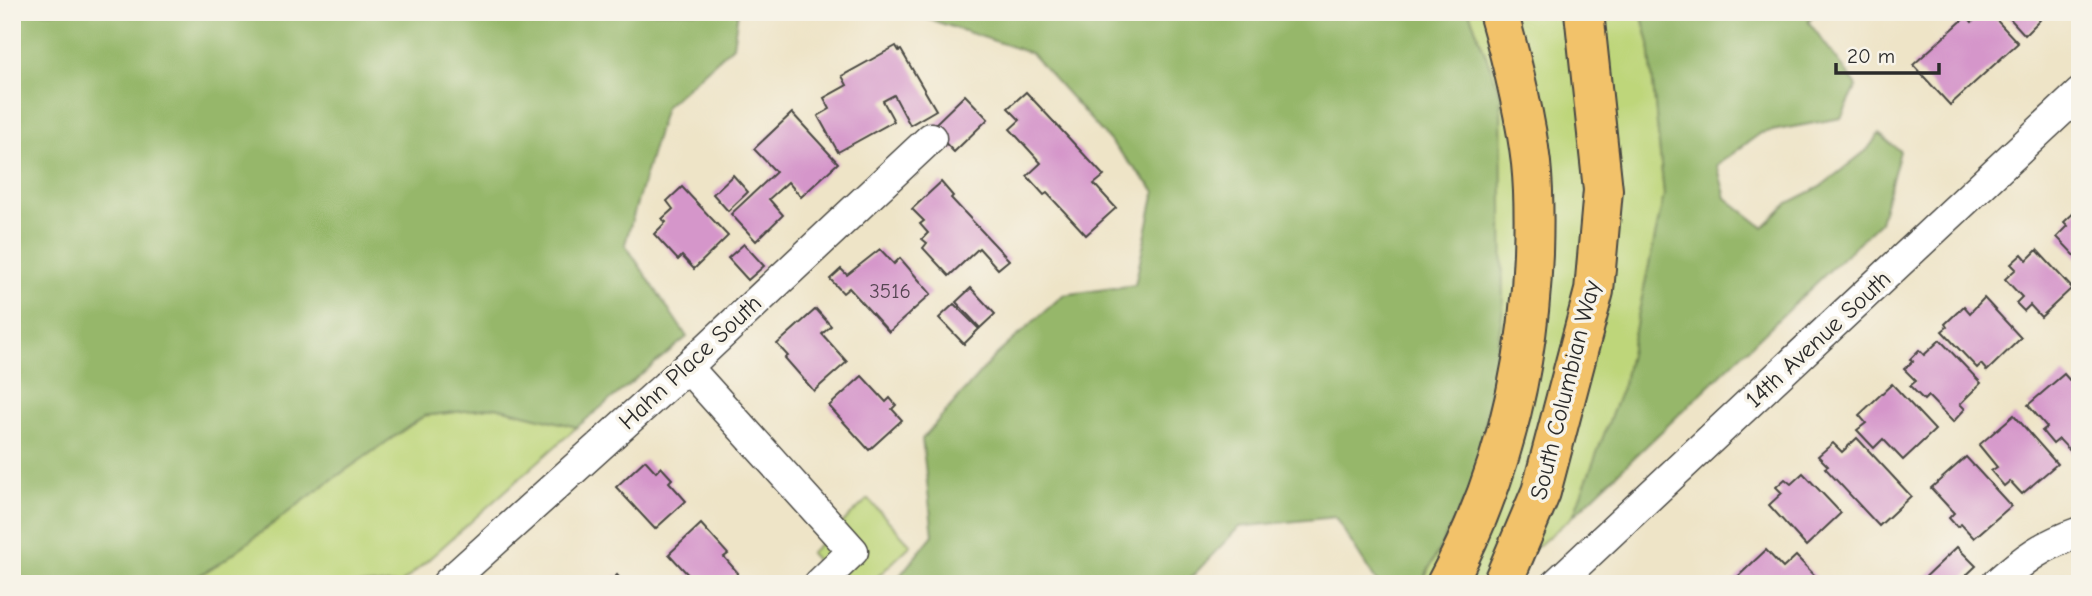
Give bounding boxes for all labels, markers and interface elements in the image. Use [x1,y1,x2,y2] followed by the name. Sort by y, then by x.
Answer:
[1836,32,1940,76] scale bar
[1847,44,1895,68] text: 20 m
[1740,265,1896,413] street label: 14th Avenue South
[1524,277,1606,503] street label: South Columbian Way
[869,279,911,303] house number: 3516
[613,289,767,435] street label: Hahn Place South

